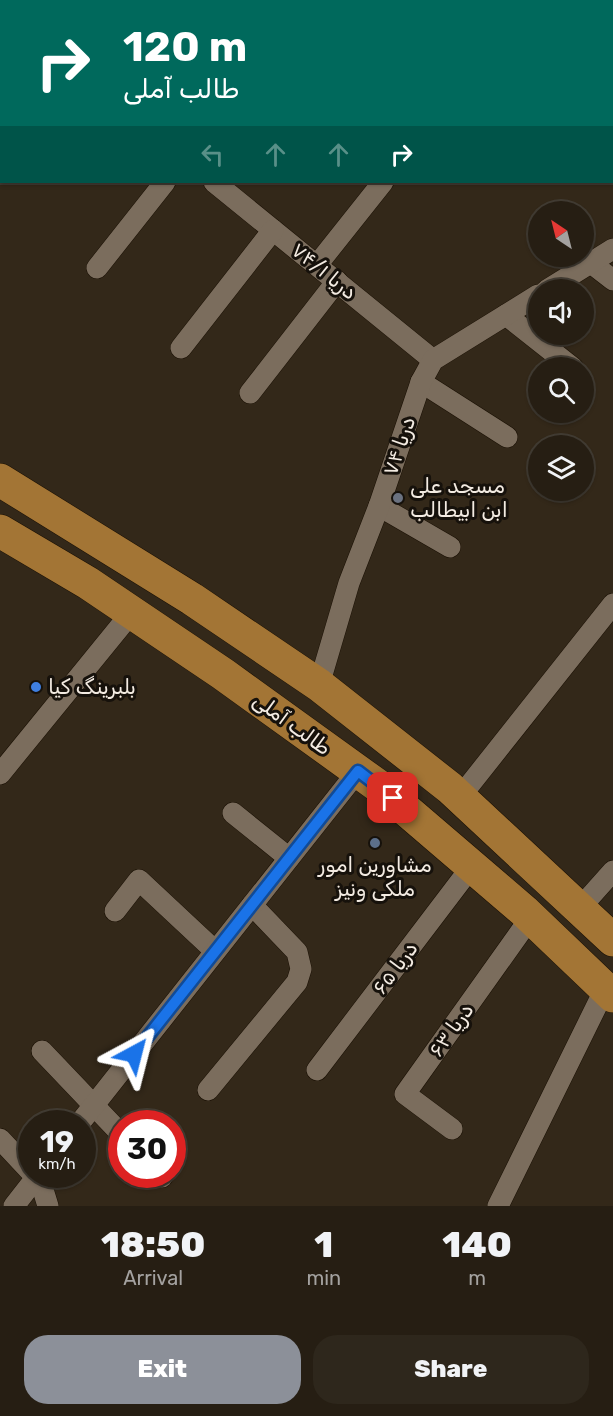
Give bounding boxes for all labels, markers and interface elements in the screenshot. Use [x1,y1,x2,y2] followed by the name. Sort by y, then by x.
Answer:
[123,22,247,72] text: 120 m
[24,24,102,102] icon: right
[123,73,239,105] text: طالب آملی
[196,138,229,171] icon: left
[259,138,292,171] icon: ahead
[322,138,355,171] icon: ahead
[385,138,418,171] icon: right
[528,201,594,267] north arrow
[528,201,594,501] map controls
[286,237,362,305] street label: دریا ۷۴/۱
[528,279,594,345] button: sound
[528,357,594,423] button: search
[377,413,420,479] street label: دریا ۷۴
[528,435,594,501] button: layers
[410,473,508,522] place label: مسجد علی ابن ابیطالب
[391,491,405,505] marker: مسجد علی ابن ابیطالب
[48,674,136,699] place label: بلبرینگ کیا
[29,680,43,694] marker: بلبرینگ کیا
[248,687,336,760] street label: طالب آملی
[367,772,418,823] pin
[376,781,409,814] icon: arrive
[368,836,382,850] marker: مشاورین امور ملکی ونیز
[316,852,432,902] place label: مشاورین امور ملکی ونیز
[367,936,423,999] street label: دریا ۶۵
[423,998,478,1061] street label: دریا ۶۳
[102,1022,166,1086] position arrow
[108,1110,186,1188] speed limit sign: 30
[40,1124,74,1160] text: 19
[38,1155,76,1173] text: km/h
[101,1223,205,1266] text: 18:50
[314,1223,333,1266] text: 1
[442,1223,512,1266] text: 140
[123,1266,183,1290] text: Arrival
[306,1266,341,1290] text: min
[468,1266,486,1290] text: m
[24,1335,301,1404] button: Exit
[313,1335,589,1404] button: Share

